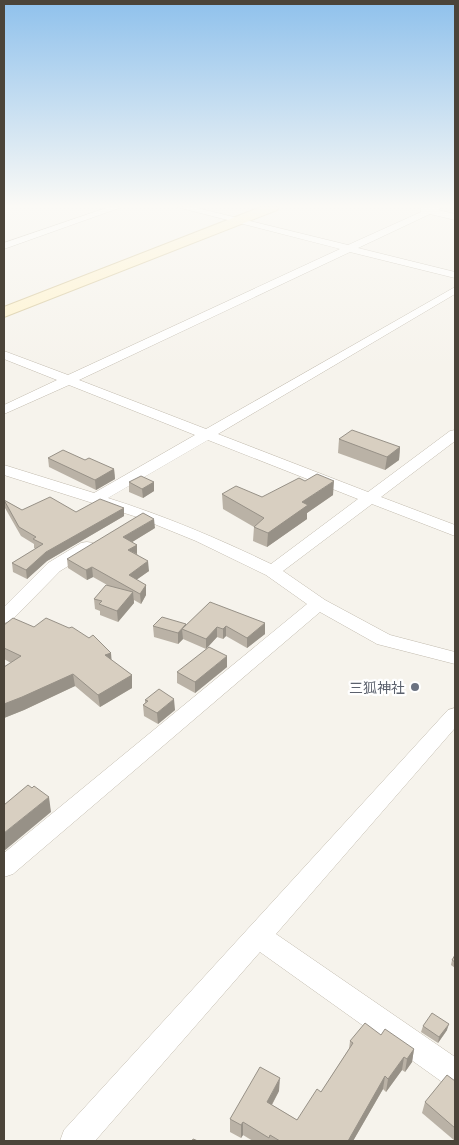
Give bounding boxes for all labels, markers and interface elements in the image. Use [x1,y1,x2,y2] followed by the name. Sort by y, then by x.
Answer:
[349,679,405,696] place label: 三狐神社
[409,681,421,693] marker: 三狐神社

